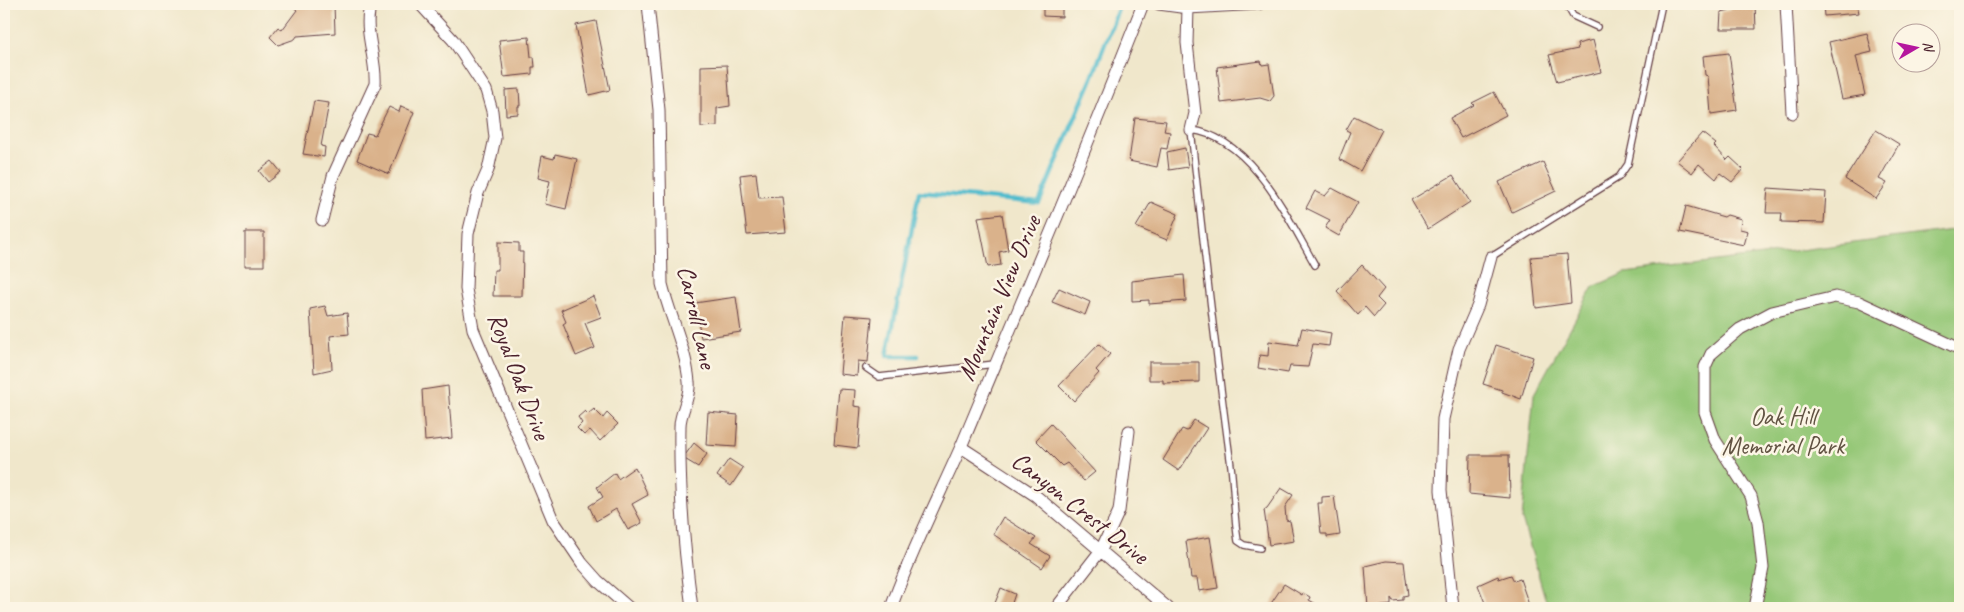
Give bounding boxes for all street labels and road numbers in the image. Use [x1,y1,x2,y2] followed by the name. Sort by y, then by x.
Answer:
[950,209,1049,385] street label: Mountain View Drive
[670,263,725,373] street label: Carroll Lane
[480,308,558,446] street label: Royal Oak Drive
[1005,445,1156,573] street label: Canyon Crest Drive

